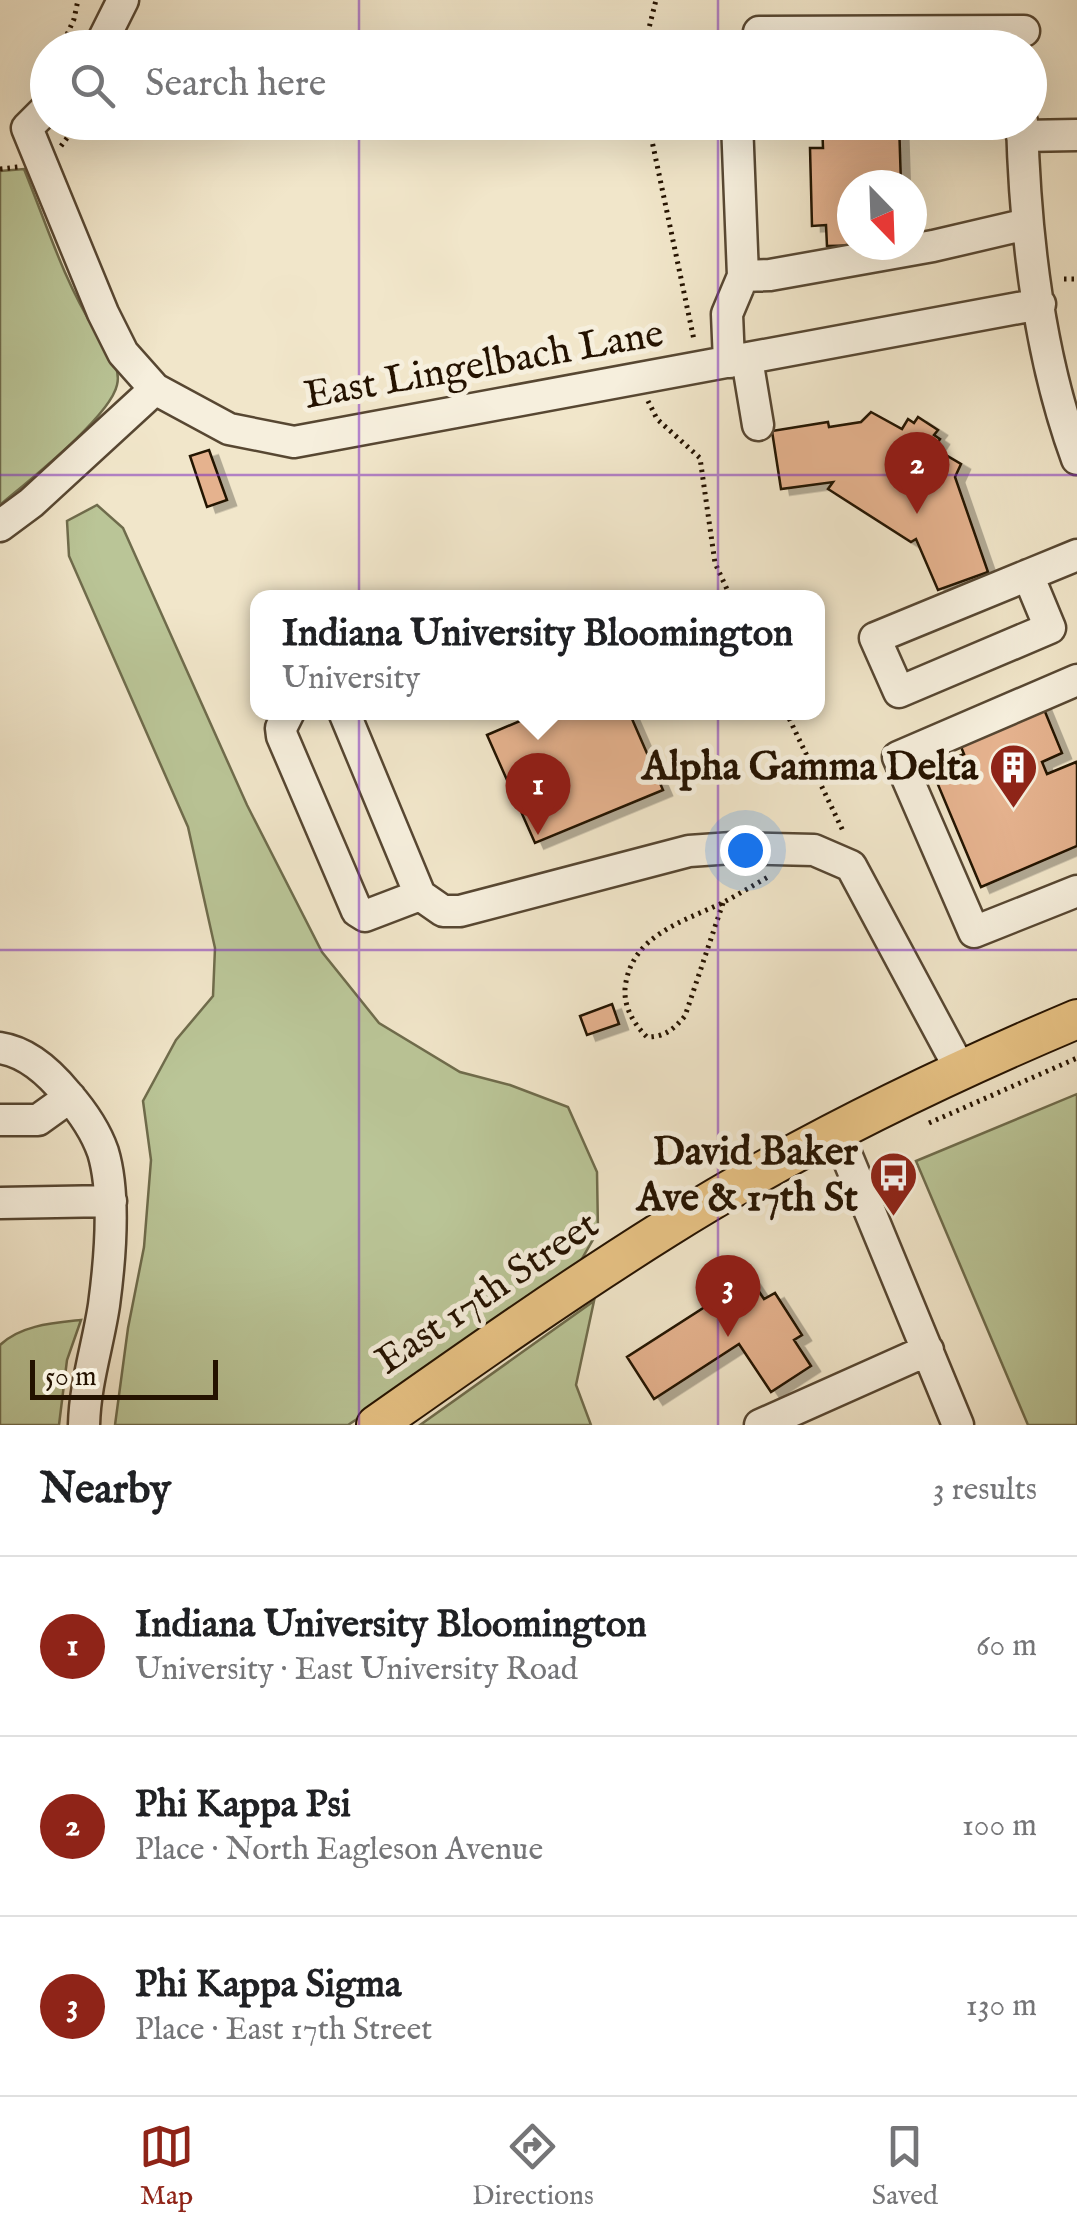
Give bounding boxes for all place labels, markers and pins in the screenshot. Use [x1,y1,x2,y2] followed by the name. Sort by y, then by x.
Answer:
[884,432,950,514] pin: 2
[987,742,1039,810] building icon: Alpha Gamma Delta
[640,743,979,794] place label: Alpha Gamma Delta
[506,752,570,835] pin: 1
[635,1128,858,1225] place label: David Baker Ave & 17th St
[867,1150,919,1218] bus stop icon: David Baker Ave & 17th St
[696,1254,760,1337] pin: 3

